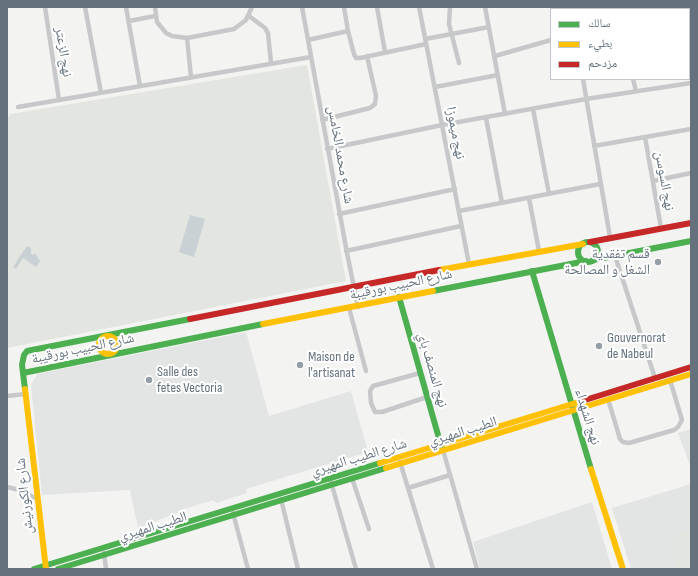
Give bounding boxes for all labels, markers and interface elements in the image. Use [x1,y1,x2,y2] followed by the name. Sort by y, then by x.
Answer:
[550,8,690,80] legend
[588,16,610,31] text: سالك
[51,26,75,78] street label: نهج الزعتر
[588,36,612,51] text: بطيء
[588,56,617,71] text: مزدحم
[323,105,357,205] street label: شارع محمد الخامس
[442,105,468,161] street label: نهج ميموزا
[650,150,678,212] street label: نهج السوسن
[564,246,650,278] place label: قسم تفقدية الشغل و المصالحة
[653,257,663,267] marker: قسم تفقدية الشغل و المصالحة
[348,266,454,304] street label: شارع الحبيب بورقيبة
[30,330,136,368] street label: شارع الحبيب بورقيبة
[413,330,451,410] street label: نهج المنصف باي
[607,330,666,362] place label: Gouvernorat de Nabeul
[594,341,604,351] marker: Gouvernorat de Nabeul
[308,349,355,382] place label: Maison de l'artisanat
[295,360,305,370] marker: Maison de l'artisanat
[157,364,222,396] place label: Salle des fetes Vectoria
[144,375,154,385] marker: Salle des fetes Vectoria
[571,387,603,447] street label: نهج الشهداء
[427,414,499,450] street label: الطيب المهيري
[309,435,409,481] street label: شارع الطيب المهيري
[13,457,37,535] street label: شارع الكورنيش
[117,509,189,545] street label: الطيب المهيري

